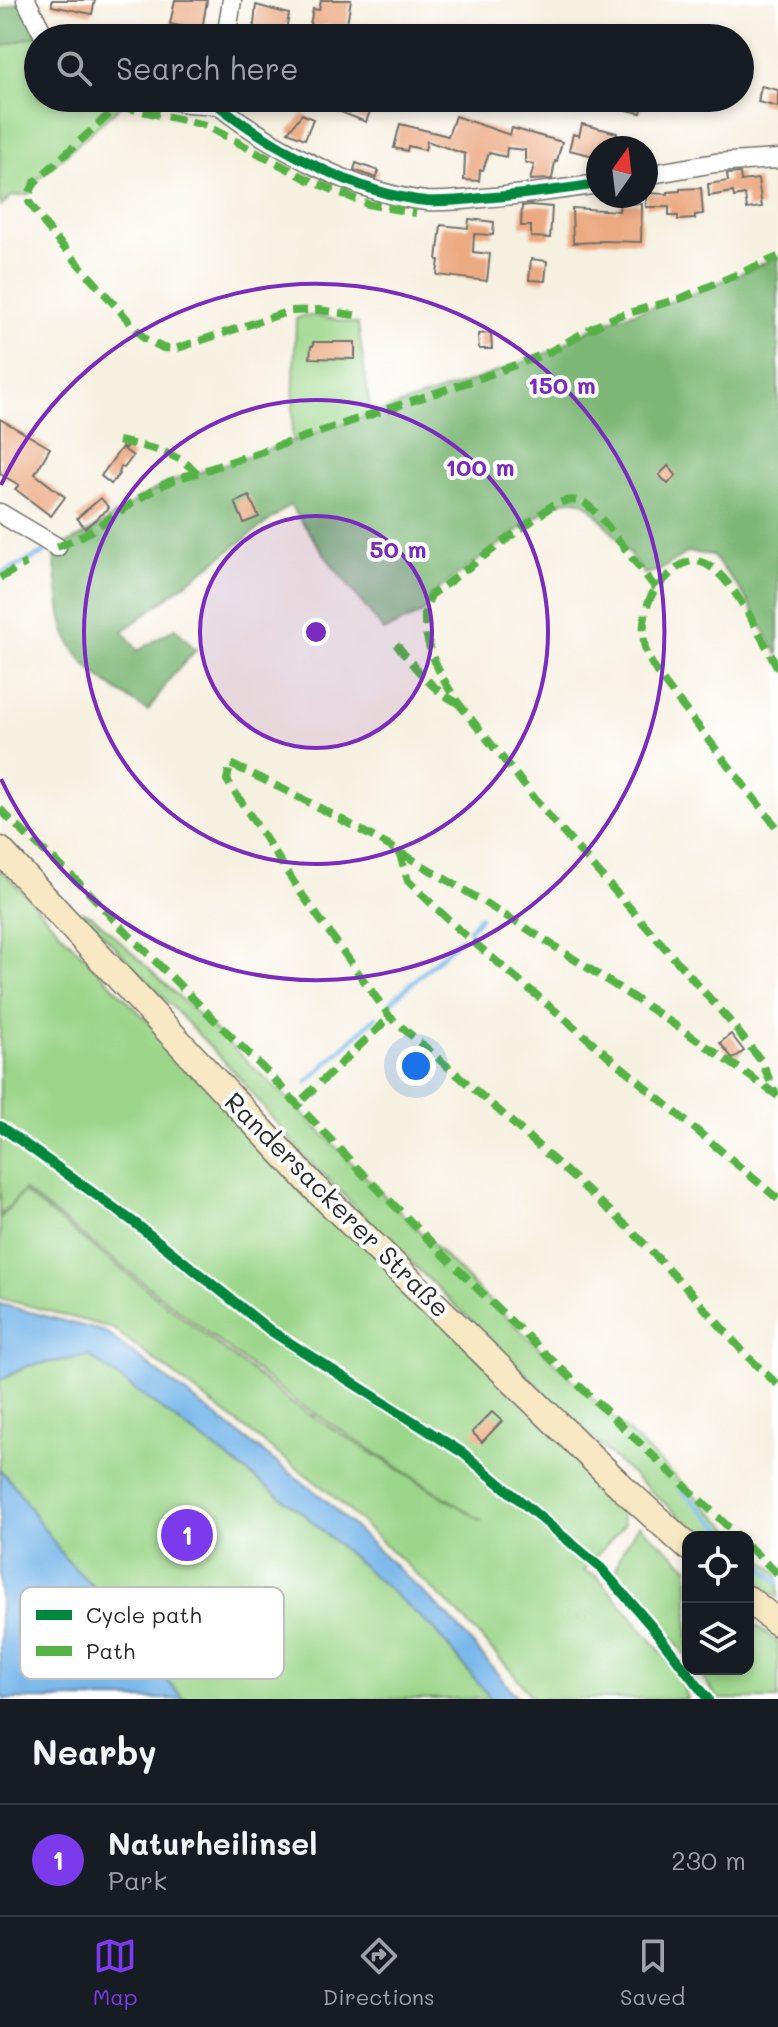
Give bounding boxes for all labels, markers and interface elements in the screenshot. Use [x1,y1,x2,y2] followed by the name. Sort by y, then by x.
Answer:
[24,24,754,112] search box
[52,46,96,90] icon: search
[116,48,299,88] text: Search here
[586,136,658,208] north arrow
[528,369,596,400] text: 150 m
[445,451,515,482] text: 100 m
[369,533,427,564] text: 50 m
[302,618,330,646] centre of rings
[396,1046,436,1086] your location
[218,1084,458,1324] street label: Randersackerer Straße
[161,1505,213,1565] pin: 1
[682,1531,754,1675] map controls
[682,1531,754,1603] button: locate
[20,1587,284,1679] legend
[86,1600,202,1629] text: Cycle path
[682,1603,754,1675] button: layers
[86,1636,135,1665] text: Path
[32,1729,157,1774] text: Nearby
[108,1823,317,1863] text: Naturheilinsel
[52,1843,64,1877] text: 1
[671,1843,746,1877] text: 230 m
[108,1863,167,1897] text: Park
[93,1934,138,2011] tab: Map
[323,1934,435,2011] tab: Directions
[620,1934,685,2011] tab: Saved

